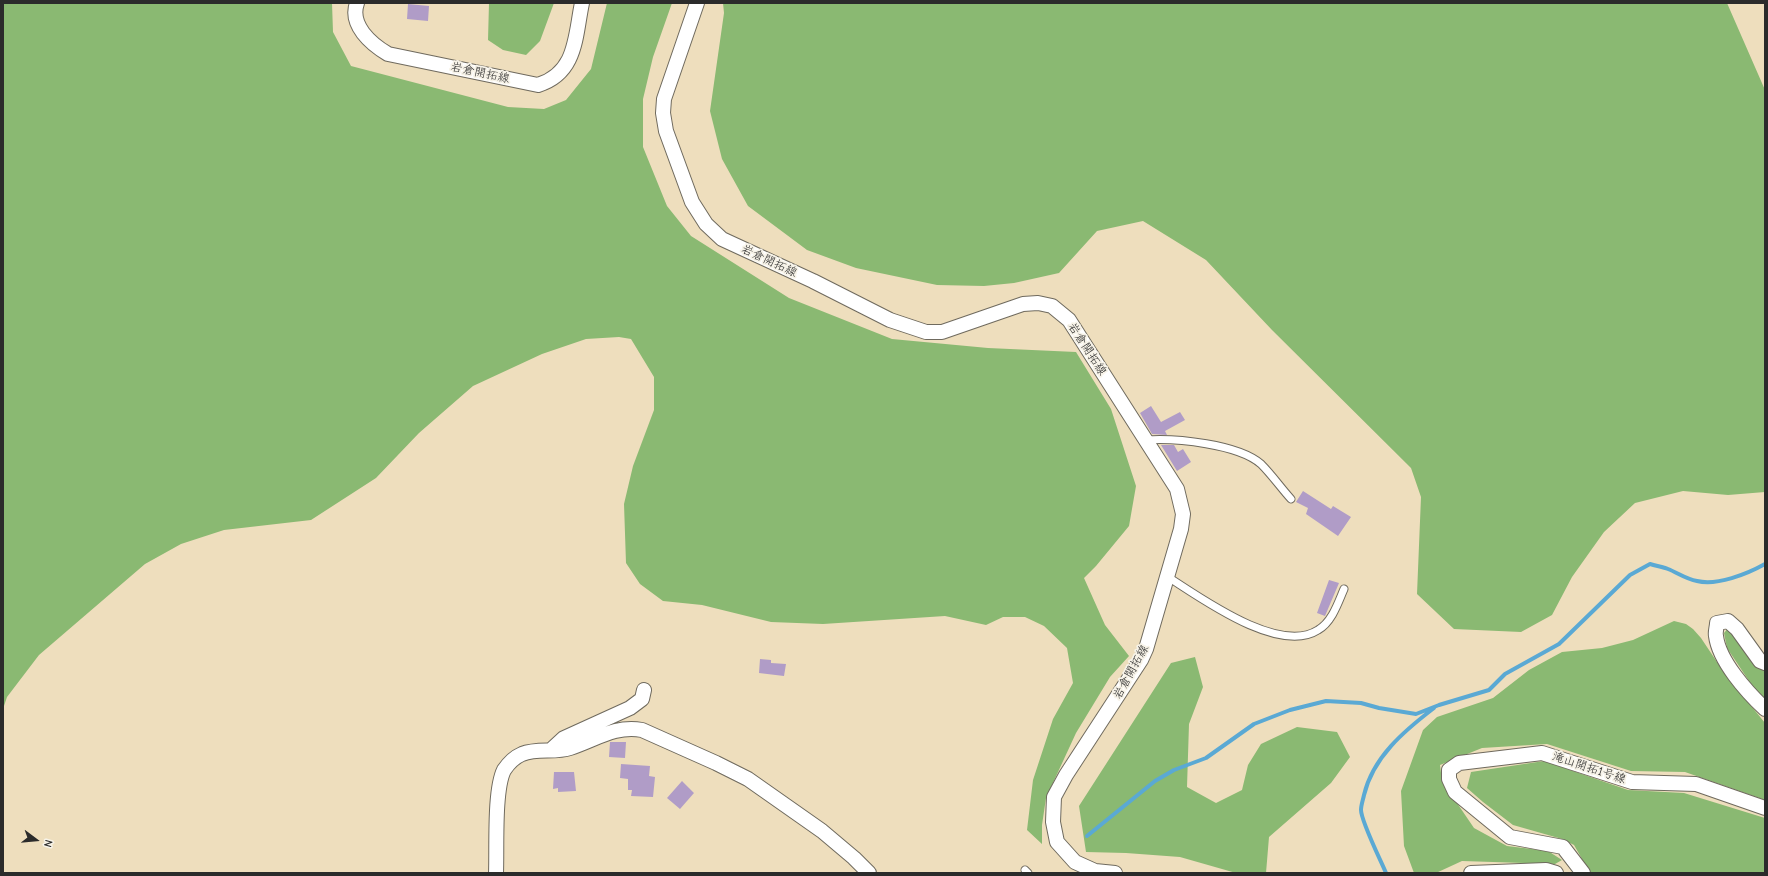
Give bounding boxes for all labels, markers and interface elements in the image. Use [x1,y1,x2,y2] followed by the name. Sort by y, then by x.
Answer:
[449,60,511,86] street label: 岩倉開拓線
[739,242,799,280] street label: 岩倉開拓線
[1065,320,1109,378] street label: 岩倉開拓線
[1110,642,1152,702] street label: 岩倉開拓線
[1550,749,1628,787] street label: 滝山開拓1号線
[16,820,56,860] north arrow
[41,838,55,849] text: N

